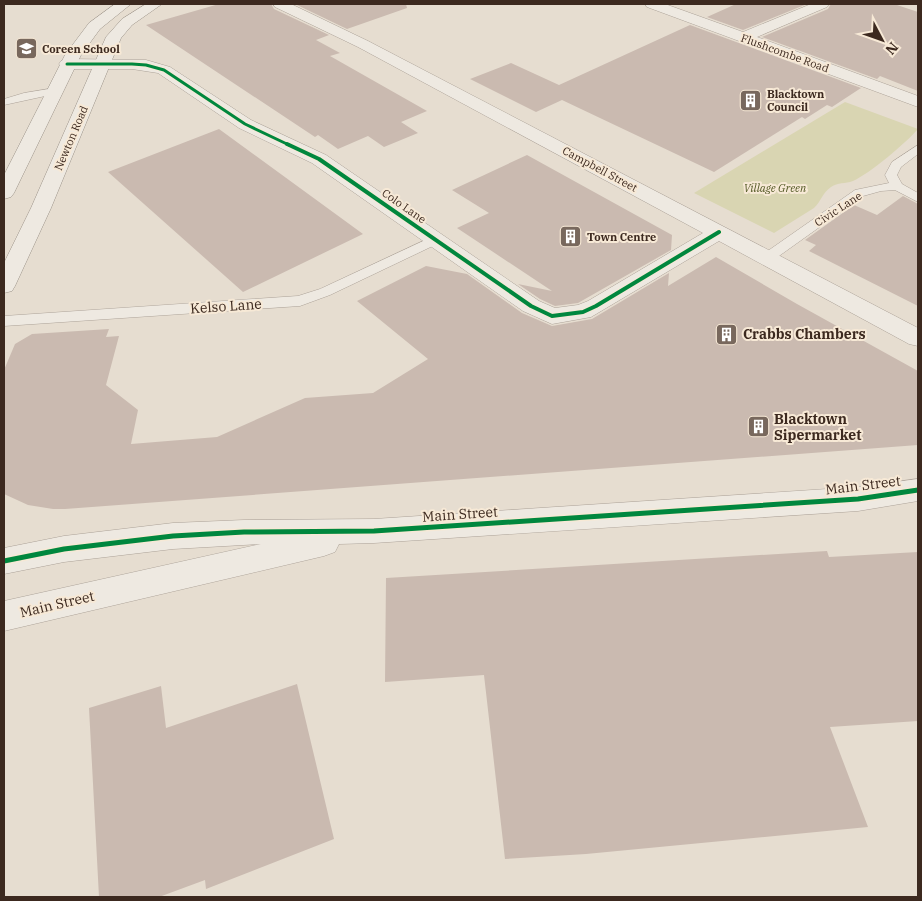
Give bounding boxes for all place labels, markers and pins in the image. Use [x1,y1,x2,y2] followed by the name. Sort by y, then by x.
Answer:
[14,37,38,61] school or university icon: Coreen School
[42,42,120,56] place label: Coreen School
[767,87,824,114] place label: Blacktown Council
[739,88,763,112] building icon: Blacktown Council
[559,225,583,249] building icon: Town Centre
[587,230,656,244] place label: Town Centre
[715,322,739,346] building icon: Crabbs Chambers
[743,325,866,343] place label: Crabbs Chambers
[774,410,861,444] place label: Blacktown Sipermarket
[746,415,770,439] building icon: Blacktown Sipermarket

